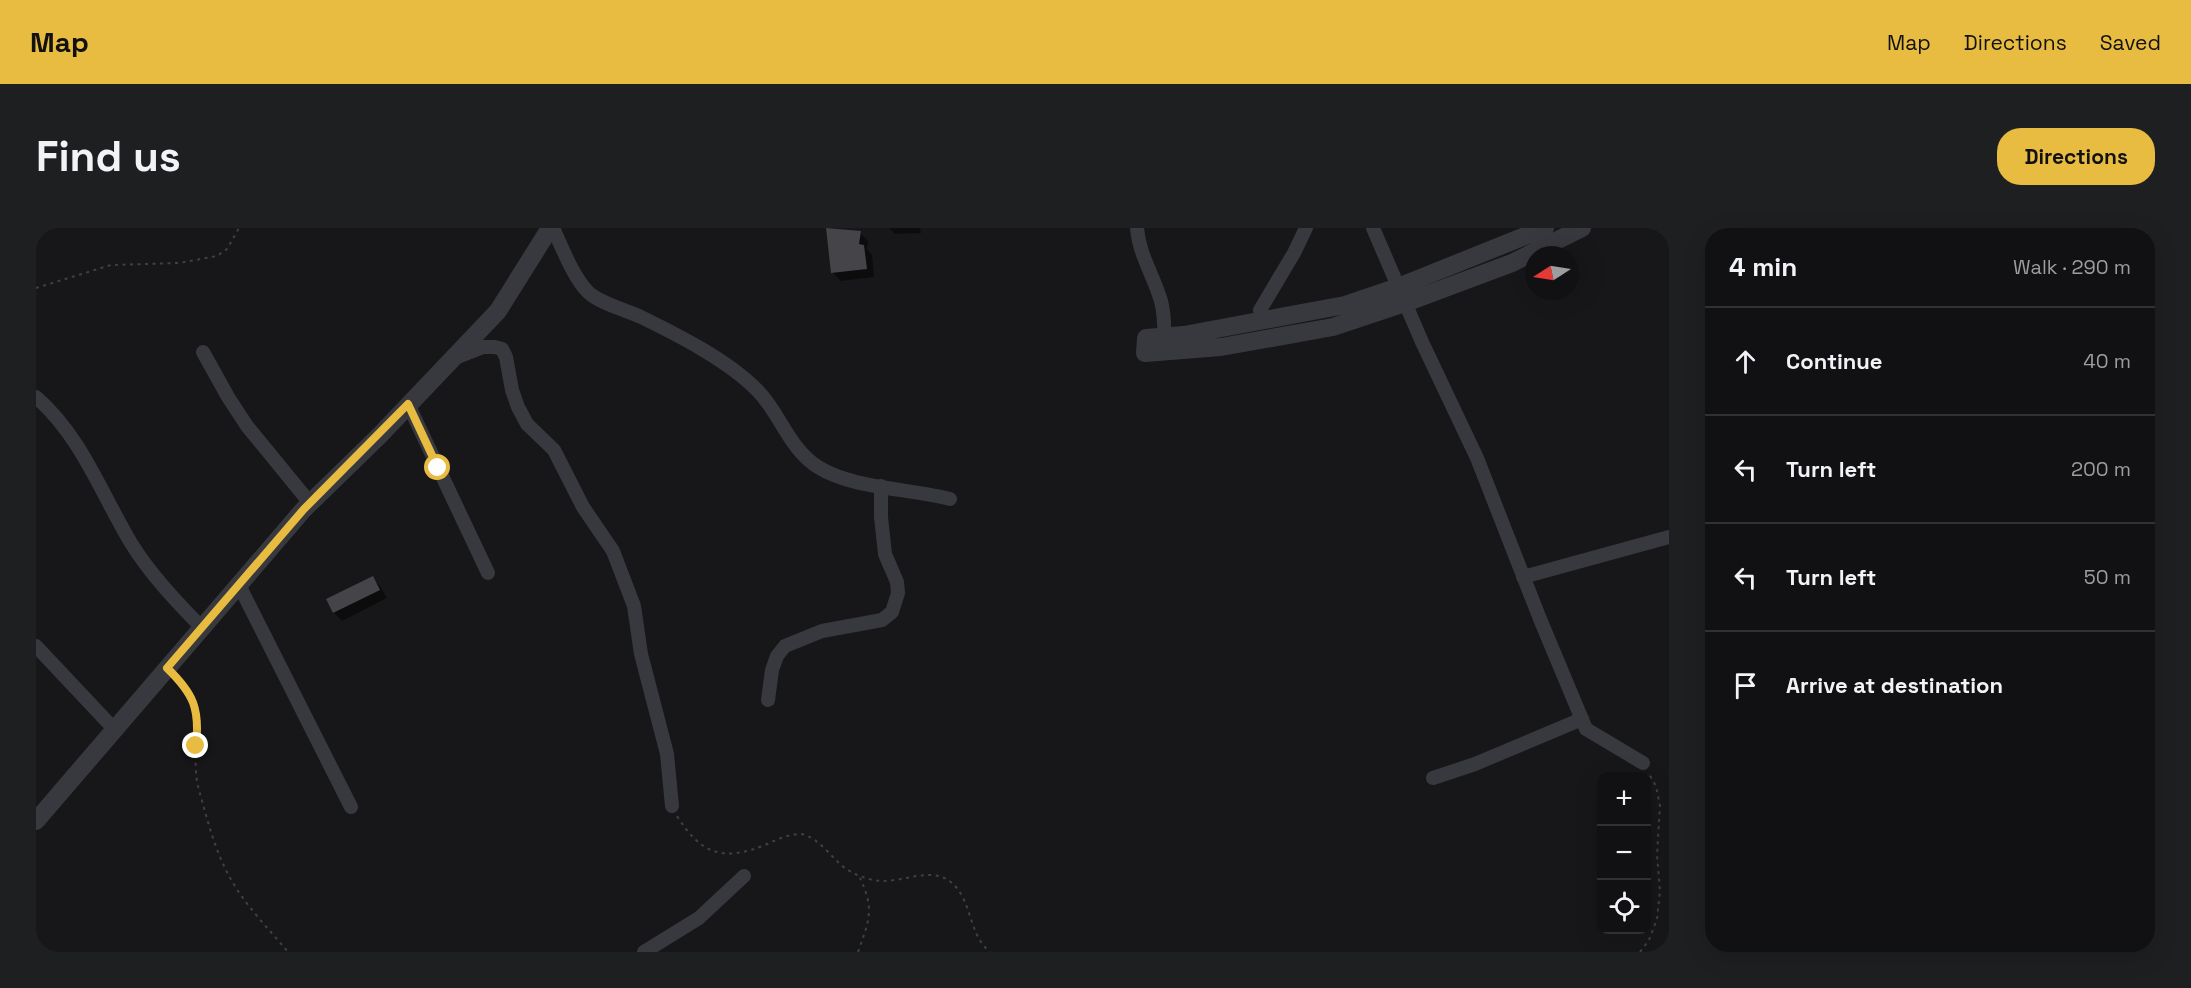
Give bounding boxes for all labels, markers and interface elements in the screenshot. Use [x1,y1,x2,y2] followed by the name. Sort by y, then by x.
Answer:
[30,24,89,60] text: Map
[1887,29,1931,56] text: Map
[1964,29,2067,56] text: Directions
[2100,29,2161,56] text: Saved
[1997,128,2155,185] button: Directions
[36,130,181,183] text: Find us
[1525,246,1579,300] north arrow
[1729,250,1797,284] text: 4 min
[2013,254,2131,280] text: Walk · 290 m
[1729,345,1762,378] icon: ahead
[1786,347,1882,375] text: Continue
[2083,348,2131,374] text: 40 m
[1729,453,1762,486] icon: left
[424,454,450,480] route start
[1786,455,1876,483] text: Turn left
[2071,456,2131,482] text: 200 m
[1729,561,1762,594] icon: left
[1786,563,1876,591] text: Turn left
[2084,564,2131,590] text: 50 m
[1729,669,1762,702] icon: arrive
[1786,671,2003,699] text: Arrive at destination
[182,732,208,758] route end
[1597,772,1651,934] map controls
[1597,772,1651,826] button: +
[1597,826,1651,880] button: −
[1597,880,1651,934] button: locate

